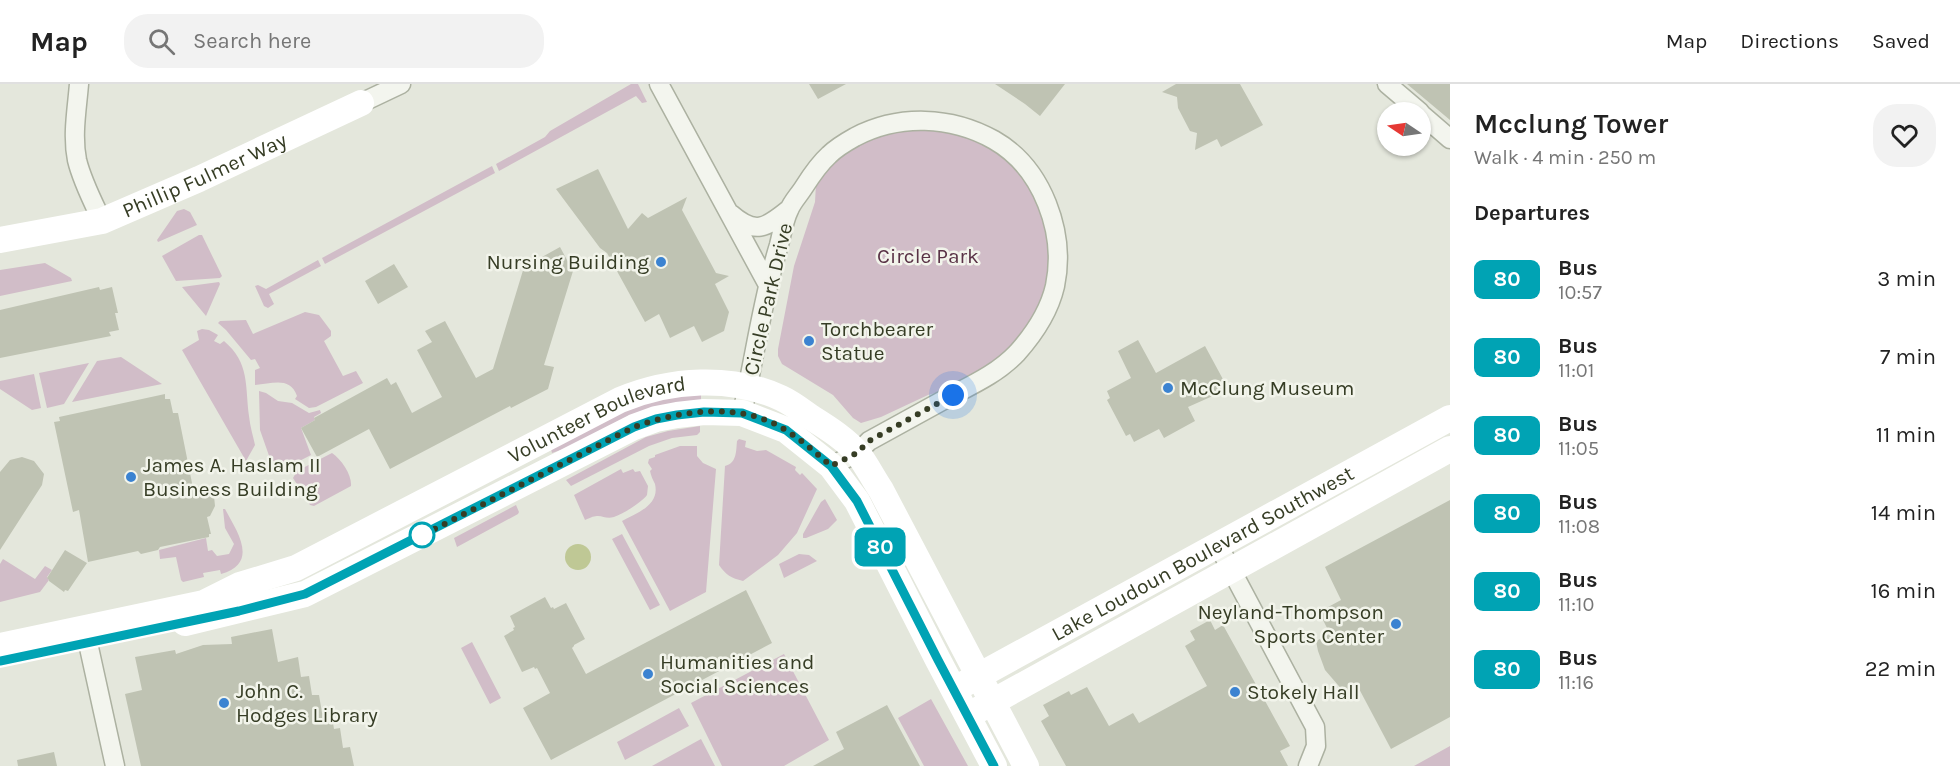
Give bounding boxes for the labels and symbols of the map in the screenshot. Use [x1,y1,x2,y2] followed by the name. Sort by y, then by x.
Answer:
[1377,102,1431,156] north arrow
[119,128,291,223] street label: Phillip Fulmer Way
[739,220,797,378] street label: Circle Park Drive
[877,244,979,268] park label: Circle Park
[486,250,649,274] place label: Nursing Building
[654,255,668,269] marker: Nursing Building
[821,317,934,365] place label: Torchbearer Statue
[802,334,816,348] marker: Torchbearer Statue
[504,371,687,468] street label: Volunteer Boulevard
[1180,376,1354,400] place label: McClung Museum
[938,380,968,410] your location
[1161,381,1175,395] marker: McClung Museum
[143,453,321,501] place label: James A. Haslam II Business Building
[1047,461,1358,646] street label: Lake Loudoun Boulevard Southwest
[124,470,138,484] marker: James A. Haslam II Business Building
[409,522,435,548] unlabelled marker
[853,528,907,566] line badge: 80
[1197,600,1384,648] place label: Neyland-Thompson Sports Center
[1389,617,1403,631] marker: Neyland-Thompson Sports Center
[660,650,815,698] place label: Humanities and Social Sciences
[641,667,655,681] marker: Humanities and Social Sciences
[236,679,378,727] place label: John C. Hodges Library
[1247,680,1360,704] place label: Stokely Hall
[1228,685,1242,699] marker: Stokely Hall
[217,696,231,710] marker: John C. Hodges Library

